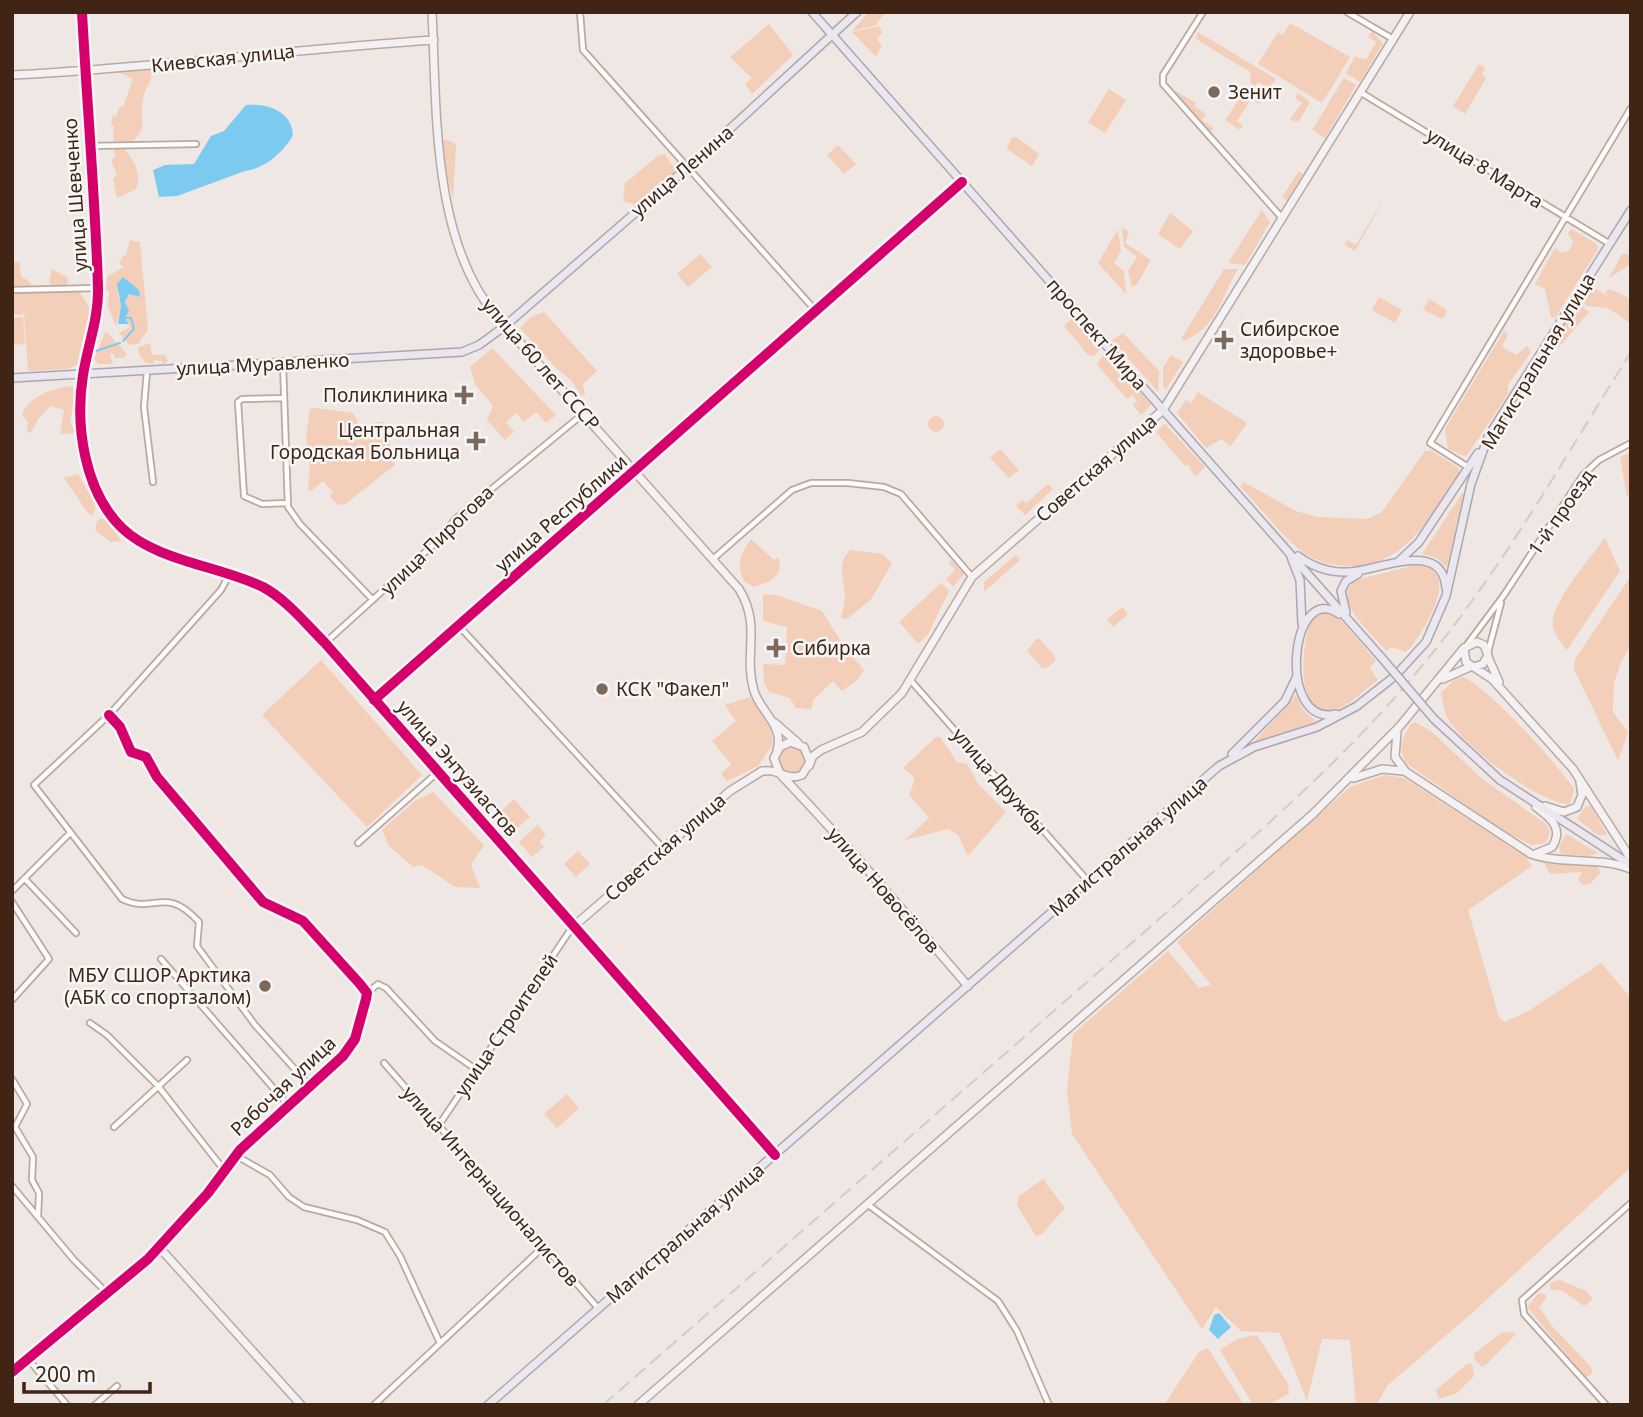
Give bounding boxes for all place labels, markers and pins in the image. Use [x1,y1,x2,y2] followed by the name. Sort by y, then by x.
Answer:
[1228,79,1282,105] place label: Зенит
[1206,84,1222,100] marker: Зенит
[1240,316,1339,364] place label: Сибирское здоровье+
[1214,330,1234,350] marker: Сибирское здоровье+
[323,382,448,408] place label: Поликлиника
[454,385,474,405] marker: Поликлиника
[270,417,460,465] place label: Центральная Городская Больница
[466,431,486,451] marker: Центральная Городская Больница
[792,635,871,661] place label: Сибирка
[766,638,786,658] marker: Сибирка
[616,676,729,702] place label: КСК "Факел"
[594,681,610,697] marker: КСК "Факел"
[64,962,251,1010] place label: МБУ СШОР Арктика (АБК со спортзалом)
[257,978,273,994] marker: МБУ СШОР Арктика (АБК со спортзалом)

